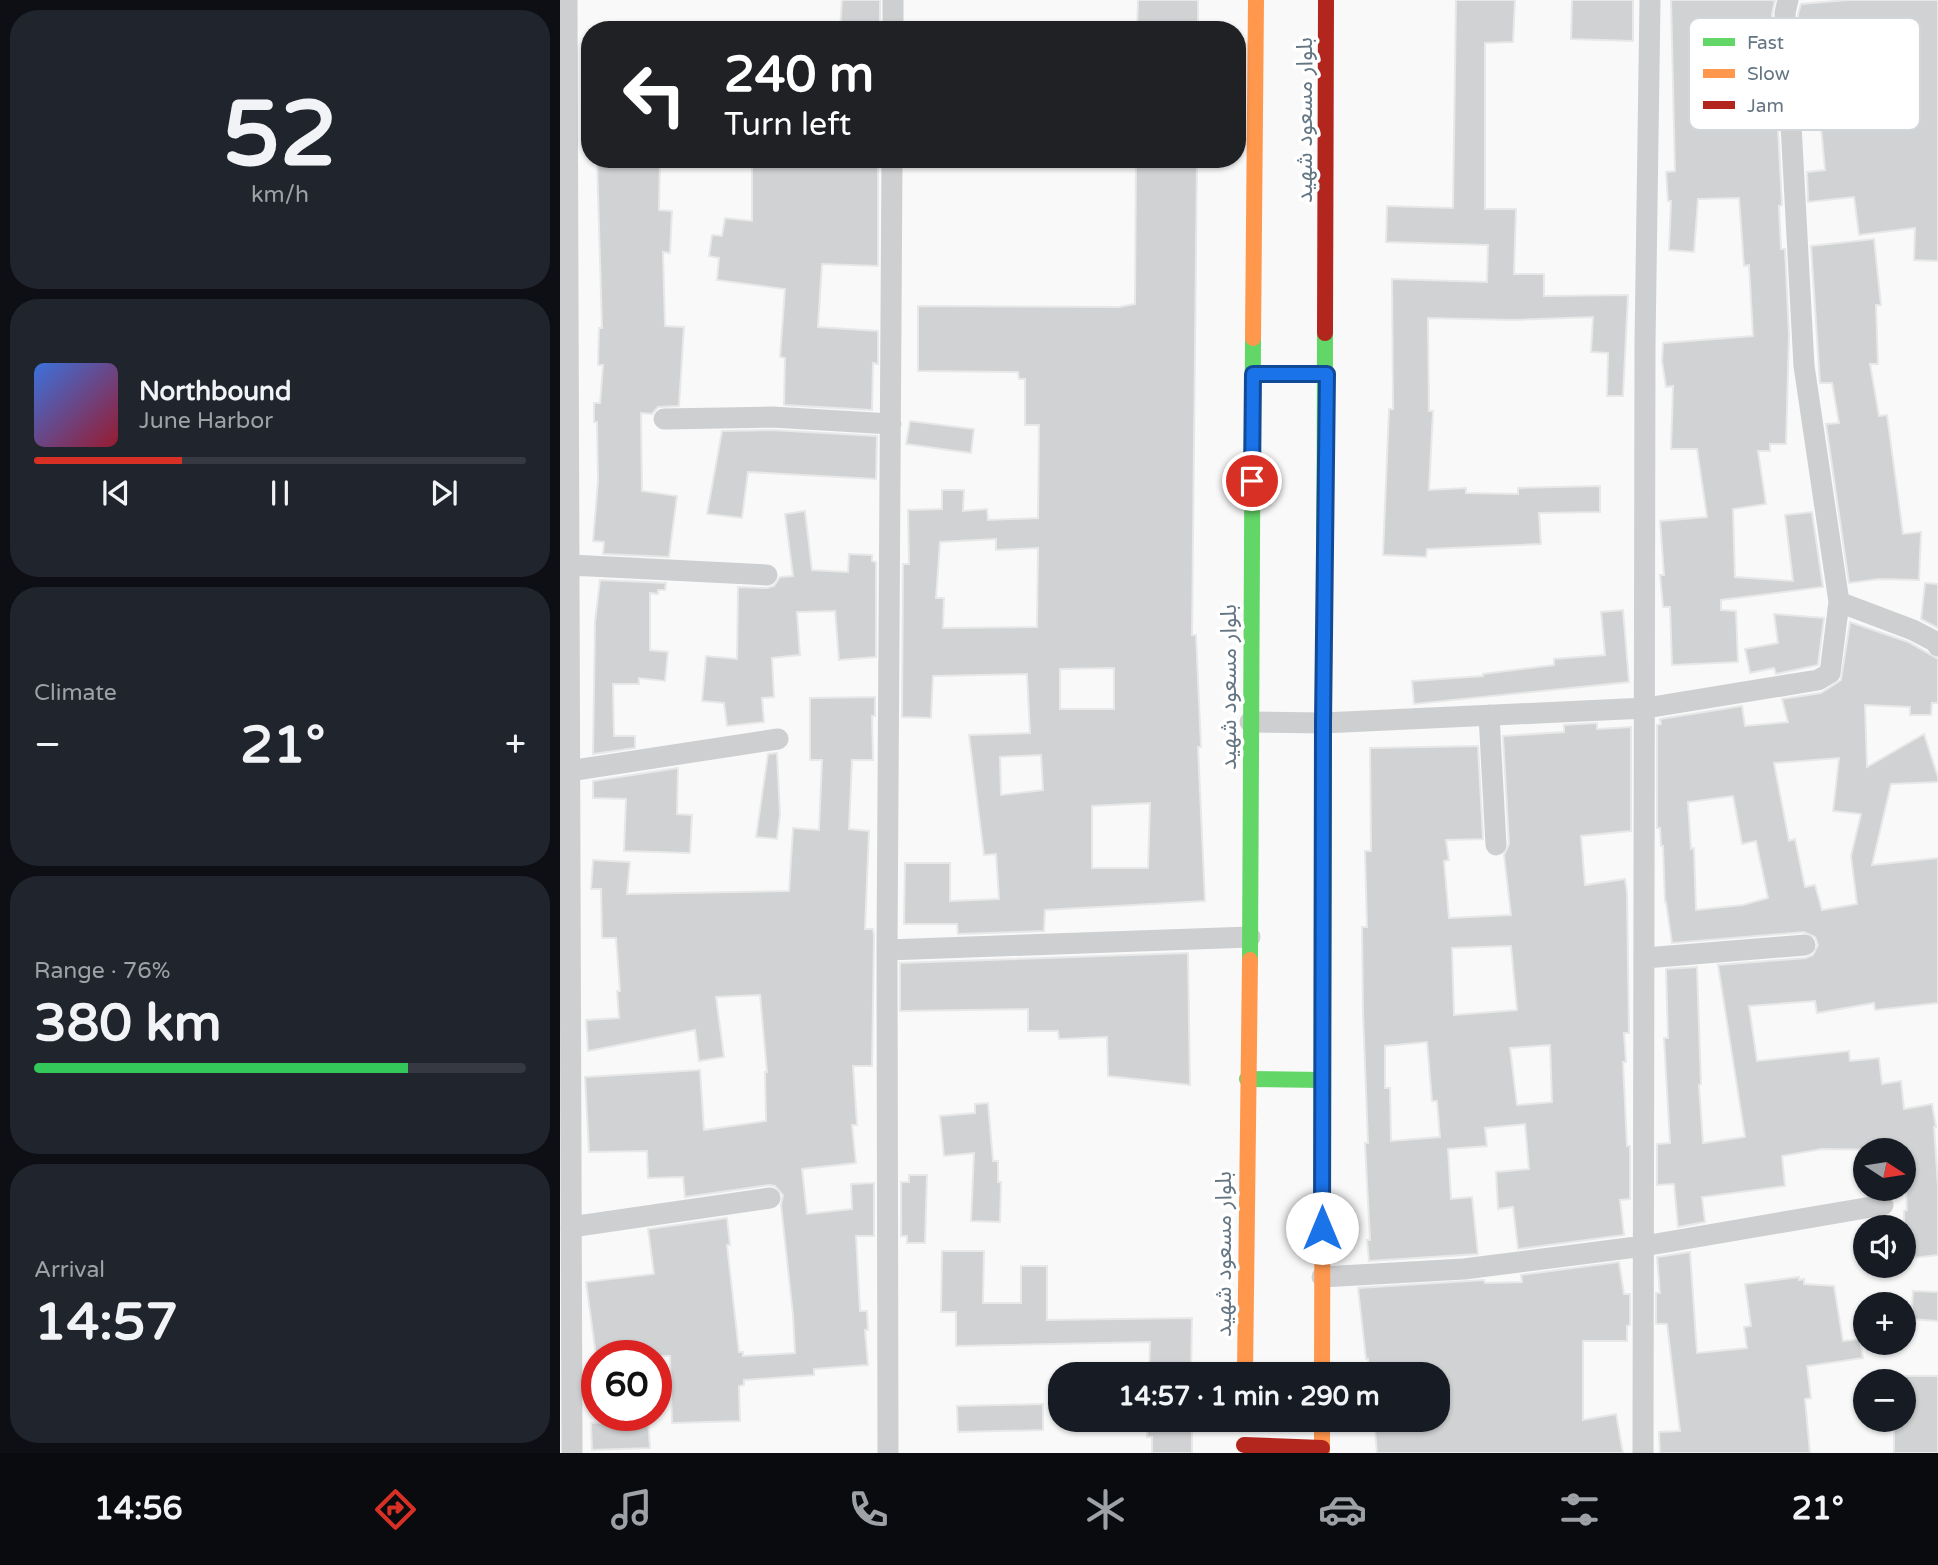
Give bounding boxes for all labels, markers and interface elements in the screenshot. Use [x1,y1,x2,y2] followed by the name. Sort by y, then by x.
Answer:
[1689,18,1920,130] legend
[1747,32,1784,54] text: Fast
[1291,37,1319,203] street label: بلوار مسعود شهید
[724,46,874,105] text: 240 m
[609,49,700,140] icon: left
[1747,63,1790,85] text: Slow
[223,80,337,190] text: 52
[1747,95,1784,117] text: Jam
[724,106,851,144] text: Turn left
[251,181,309,209] text: km/h
[139,376,291,407] text: Northbound
[139,407,273,435] text: June Harbor
[1222,451,1282,511] pin
[1233,462,1271,500] icon: arrive
[97,474,135,512] icon: previous
[261,474,299,512] icon: pause
[425,474,463,512] icon: next
[1215,604,1243,770] street label: بلوار مسعود شهید
[34,679,117,707] text: Climate
[240,714,325,777] text: 21°
[34,722,61,768] text: −
[505,722,526,768] text: +
[34,957,170,985] text: Range · 76%
[34,992,222,1055] text: 380 km
[1853,1138,1916,1200] north arrow
[1853,1138,1916,1432] map controls
[1210,1171,1238,1337] street label: بلوار مسعود شهید
[1285,1191,1359,1265] position arrow
[1853,1215,1916,1278] button: sound
[34,1256,105,1284] text: Arrival
[34,1291,178,1354] text: 14:57
[1853,1292,1916,1355] button: +
[581,1340,672,1431] speed limit sign: 60
[1853,1369,1916,1432] button: −
[1118,1381,1380,1412] text: 14:57 · 1 min · 290 m
[371,1485,420,1534] icon: directions
[607,1485,656,1534] icon: music
[844,1485,893,1534] icon: phone
[1081,1485,1130,1534] icon: climate
[1318,1485,1367,1534] icon: car
[1555,1485,1604,1534] icon: filters
[94,1490,183,1528] text: 14:56
[1792,1490,1844,1528] text: 21°

